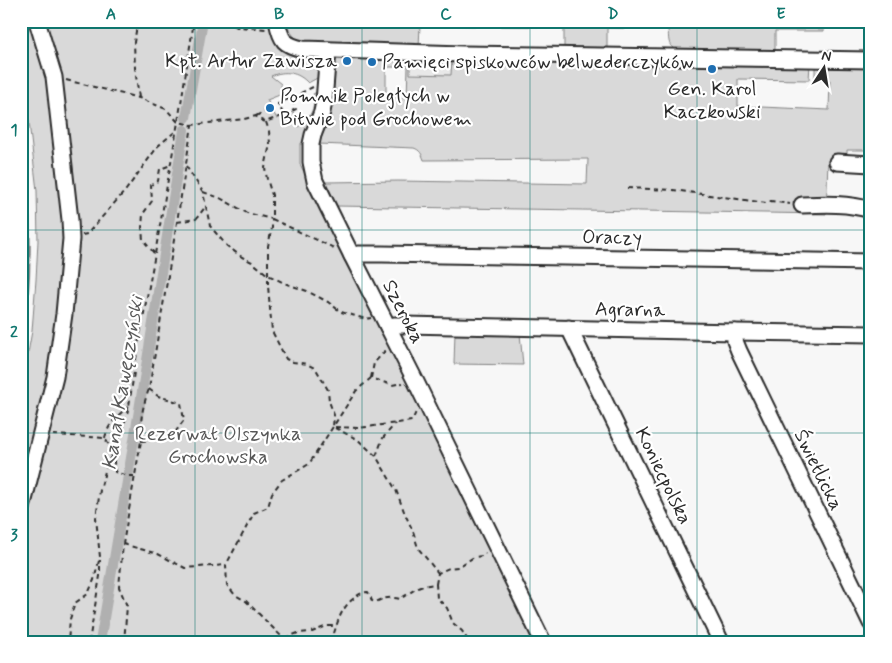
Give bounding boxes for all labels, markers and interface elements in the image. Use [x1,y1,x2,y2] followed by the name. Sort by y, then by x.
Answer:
[106,4,116,25] text: A
[274,4,284,25] text: B
[440,4,452,25] text: C
[607,4,619,25] text: D
[776,4,786,25] text: E
[800,42,850,92] north arrow
[820,46,833,66] text: N
[165,48,338,75] place label: Kpt. Artur Zawisza
[382,49,694,76] place label: Pamięci spiskowców belwederczyków
[341,55,353,67] marker: Kpt. Artur Zawisza
[366,56,378,68] marker: Pamięci spiskowców belwederczyków
[706,63,718,75] marker: Gen. Karol Kaczkowski
[663,76,761,126] place label: Gen. Karol Kaczkowski
[280,83,472,133] place label: Pomnik Poległych w Bitwie pod Grochowem
[264,102,276,114] marker: Pomnik Poległych w Bitwie pod Grochowem
[10,120,18,141] text: 1
[582,224,642,252] street label: Oraczy
[375,275,431,349] street label: Szeroka
[95,292,151,472] water label: Kanał Kawęczyński
[595,296,666,324] street label: Agrarna
[10,322,18,343] text: 2
[135,421,301,471] park label: Rezerwat Olszynka Grochowska
[628,423,698,529] street label: Koniecpolska
[787,425,849,515] street label: Świetlicka
[10,525,18,546] text: 3

